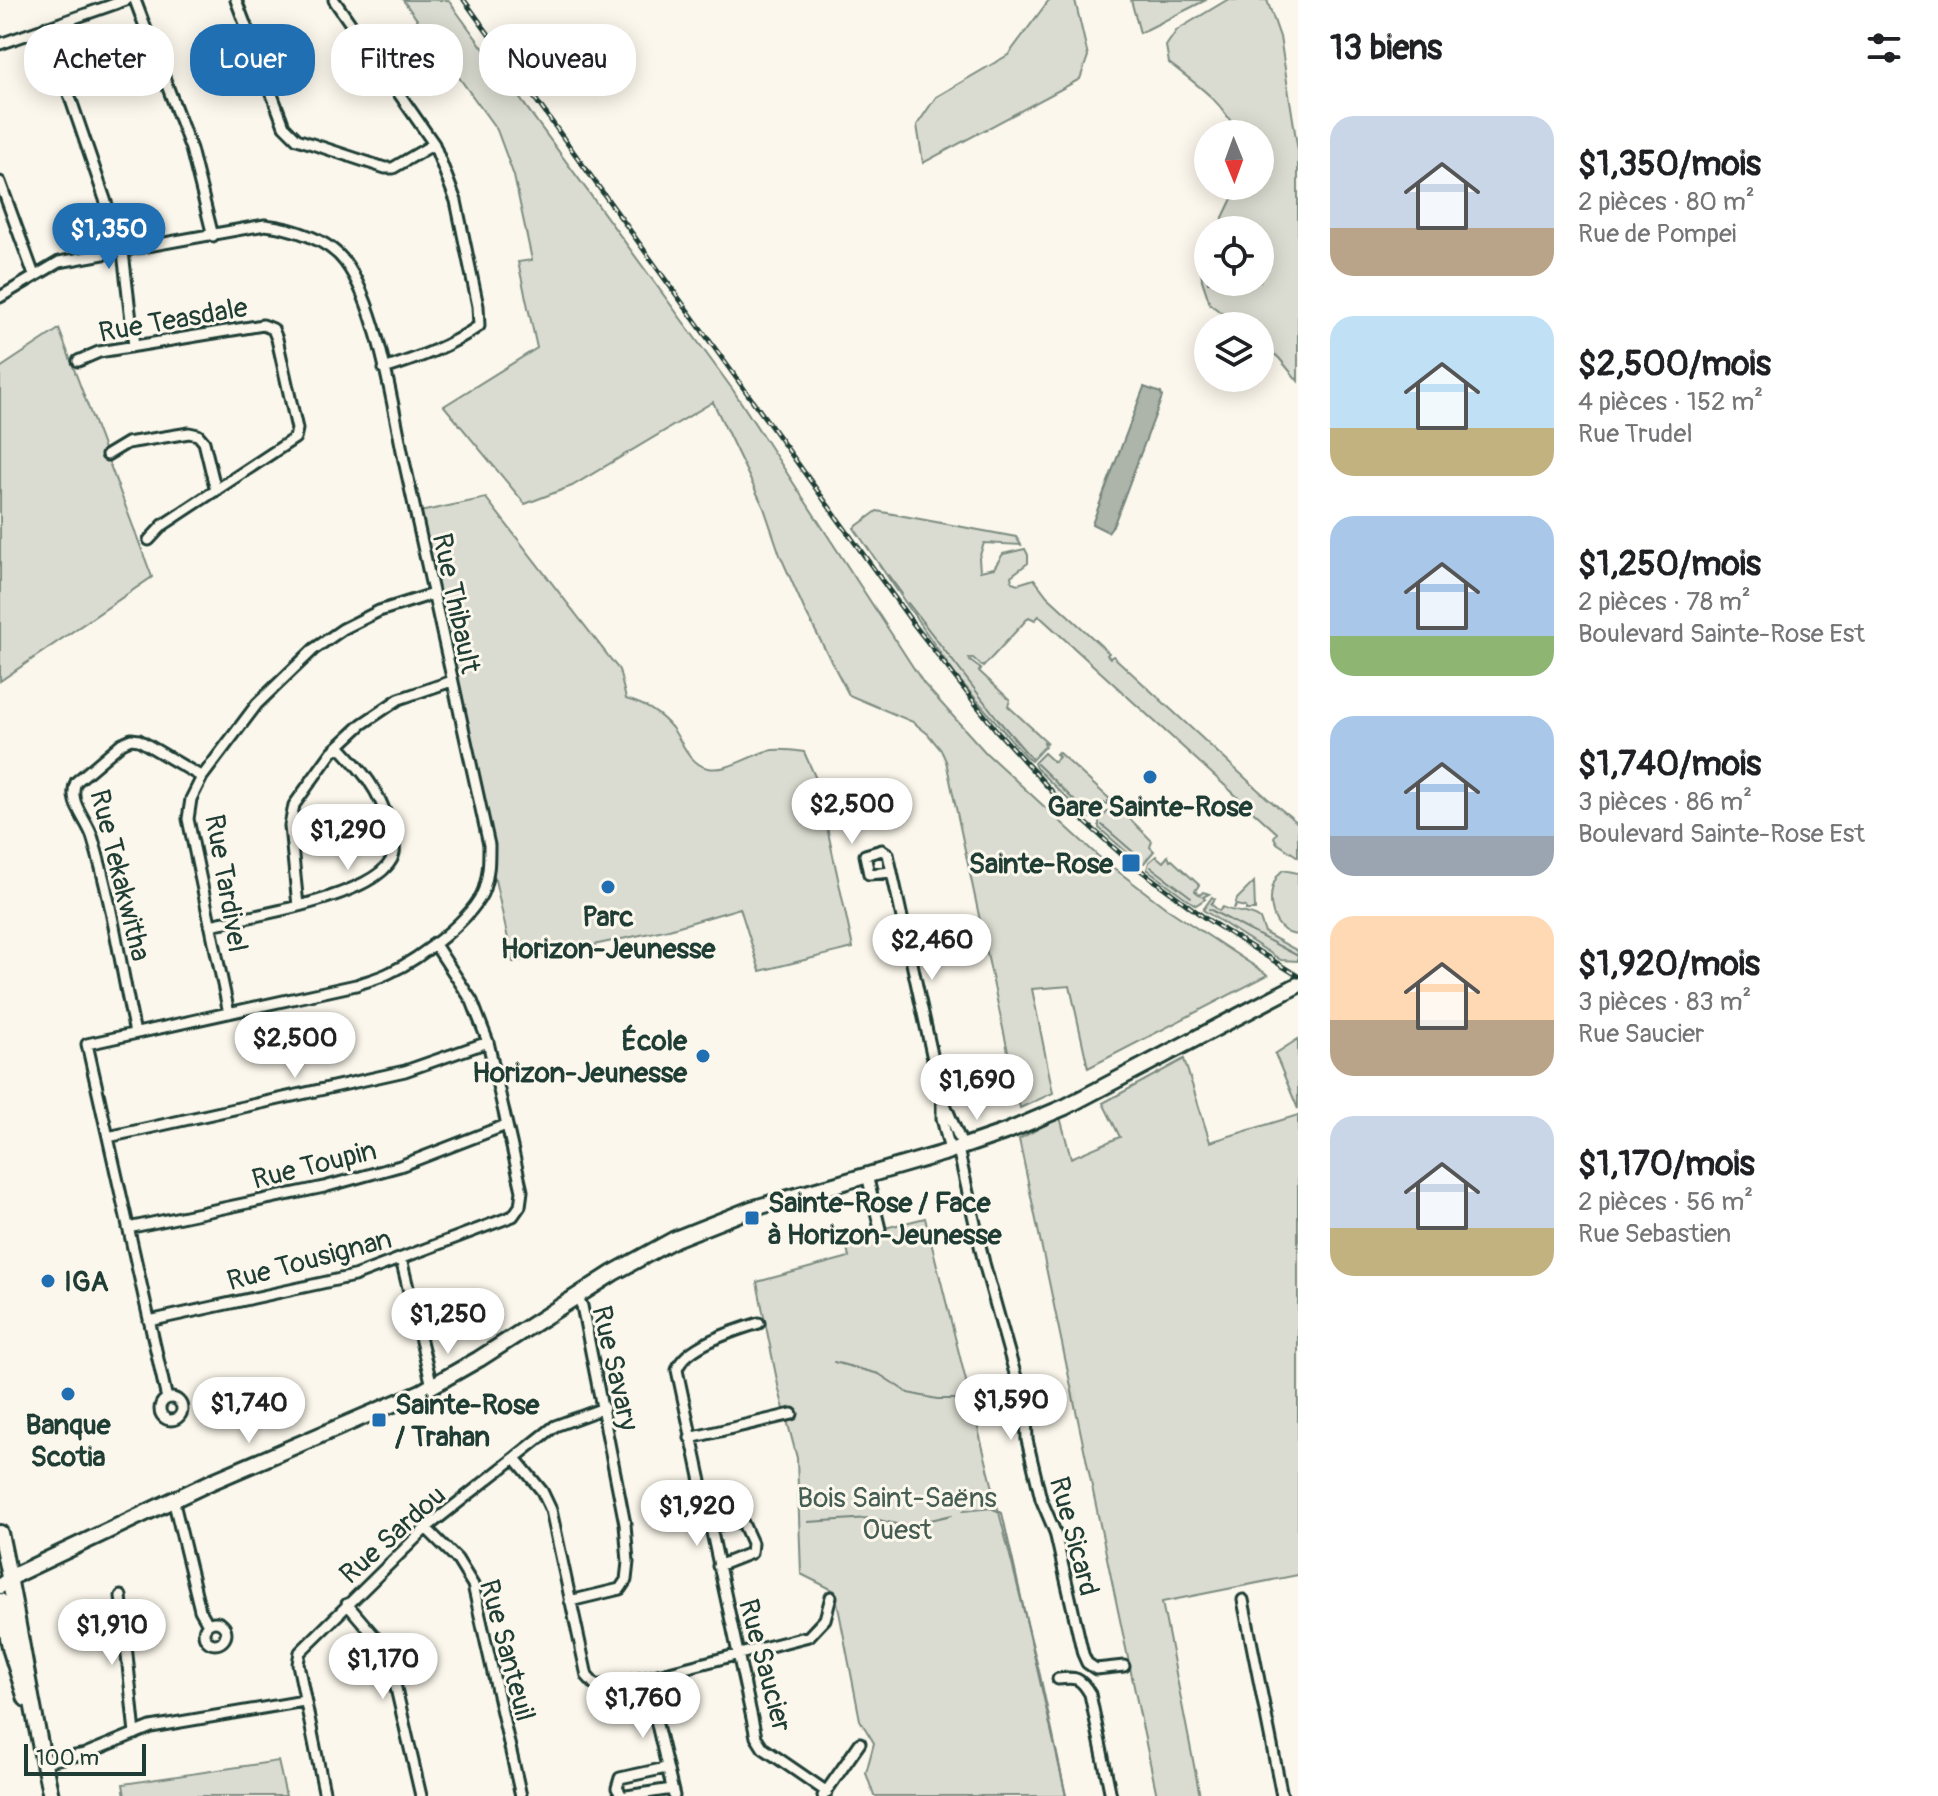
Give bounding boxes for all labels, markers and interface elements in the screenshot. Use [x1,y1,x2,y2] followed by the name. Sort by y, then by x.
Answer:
[24,24,174,96] chip: Acheter
[190,24,315,96] chip: Louer
[331,24,463,96] chip: Filtres
[479,24,636,96] chip: Nouveau
[1862,26,1906,70] icon: filters
[1330,27,1442,70] text: 13 biens
[1194,120,1274,200] north arrow
[1194,120,1274,392] map controls
[1578,143,1761,186] text: $1,350/mois
[1394,148,1490,244] icon: home
[1578,186,1755,218] text: 2 pièces · 80 m²
[44,203,174,271] pin: $1,350
[70,213,148,245] text: $1,350
[1194,216,1274,296] button: locate
[1578,218,1736,250] text: Rue de Pompei
[96,290,251,351] street label: Rue Teasdale
[1194,312,1274,392] button: layers
[1578,343,1771,386] text: $2,500/mois
[1394,348,1490,444] icon: home
[1578,386,1763,418] text: 4 pièces · 152 m²
[1578,418,1693,450] text: Rue Trudel
[424,530,488,677] street label: Rue Thibault
[1578,543,1761,586] text: $1,250/mois
[1394,548,1490,644] icon: home
[1578,586,1751,618] text: 2 pièces · 78 m²
[1578,618,1865,650] text: Boulevard Sainte-Rose Est
[1578,743,1761,786] text: $1,740/mois
[1394,748,1490,844] icon: home
[1141,768,1159,786] marker: Gare Sainte-Rose
[787,778,917,846] pin: $2,500
[81,786,158,965] street label: Rue Tekakwitha
[1578,786,1752,818] text: 3 pièces · 86 m²
[810,788,894,820] text: $2,500
[1047,790,1254,825] place label: Gare Sainte-Rose
[283,804,413,872] pin: $1,290
[196,812,255,955] street label: Rue Tardivel
[310,814,386,846] text: $1,290
[1578,818,1865,850] text: Boulevard Sainte-Rose Est
[969,847,1114,882] place label: Sainte-Rose
[1120,852,1142,874] marker: Sainte-Rose
[599,878,617,896] marker: Parc Horizon-Jeunesse
[501,900,717,967] place label: Parc Horizon-Jeunesse
[867,914,997,982] pin: $2,460
[890,924,974,956] text: $2,460
[1578,943,1760,986] text: $1,920/mois
[1394,948,1490,1044] icon: home
[1578,986,1751,1018] text: 3 pièces · 83 m²
[230,1012,360,1080] pin: $2,500
[1578,1018,1704,1050] text: Rue Saucier
[253,1022,337,1054] text: $2,500
[472,1024,688,1091] place label: École Horizon-Jeunesse
[694,1047,712,1065] marker: École Horizon-Jeunesse
[912,1054,1042,1122] pin: $1,690
[938,1064,1016,1096] text: $1,690
[248,1133,380,1198] street label: Rue Toupin
[1578,1143,1755,1186] text: $1,170/mois
[1394,1148,1490,1244] icon: home
[768,1186,1003,1253] place label: Sainte-Rose / Face à Horizon-Jeunesse
[1578,1186,1753,1218] text: 2 pièces · 56 m²
[743,1209,761,1227] marker: Sainte-Rose / Face à Horizon-Jeunesse
[1578,1218,1731,1250] text: Rue Sebastien
[223,1222,396,1299] street label: Rue Tousignan
[64,1265,109,1300] place label: IGA
[39,1272,57,1290] marker: IGA
[383,1288,513,1356] pin: $1,250
[409,1298,487,1330] text: $1,250
[583,1302,646,1434] street label: Rue Savary
[946,1374,1076,1442] pin: $1,590
[184,1377,314,1445] pin: $1,740
[973,1384,1049,1416] text: $1,590
[59,1385,77,1403] marker: Banque Scotia
[210,1387,288,1419] text: $1,740
[395,1388,540,1455] place label: Sainte-Rose / Trahan
[26,1408,112,1475] place label: Banque Scotia
[370,1411,388,1429] marker: Sainte-Rose / Trahan
[1041,1473,1106,1600] street label: Rue Sicard
[333,1478,453,1592] street label: Rue Sardou
[632,1480,762,1548] pin: $1,920
[797,1481,997,1548] park label: Bois Saint-Saëns Ouest
[659,1490,735,1522] text: $1,920
[471,1576,542,1725] street label: Rue Santeuil
[730,1595,799,1736] street label: Rue Saucier
[47,1599,177,1667] pin: $1,910
[76,1609,148,1641] text: $1,910
[318,1633,448,1701] pin: $1,170
[347,1643,419,1675] text: $1,170
[578,1672,708,1740] pin: $1,760
[604,1682,682,1714] text: $1,760
[24,1740,146,1776] scale bar
[36,1744,99,1772] text: 100 m

